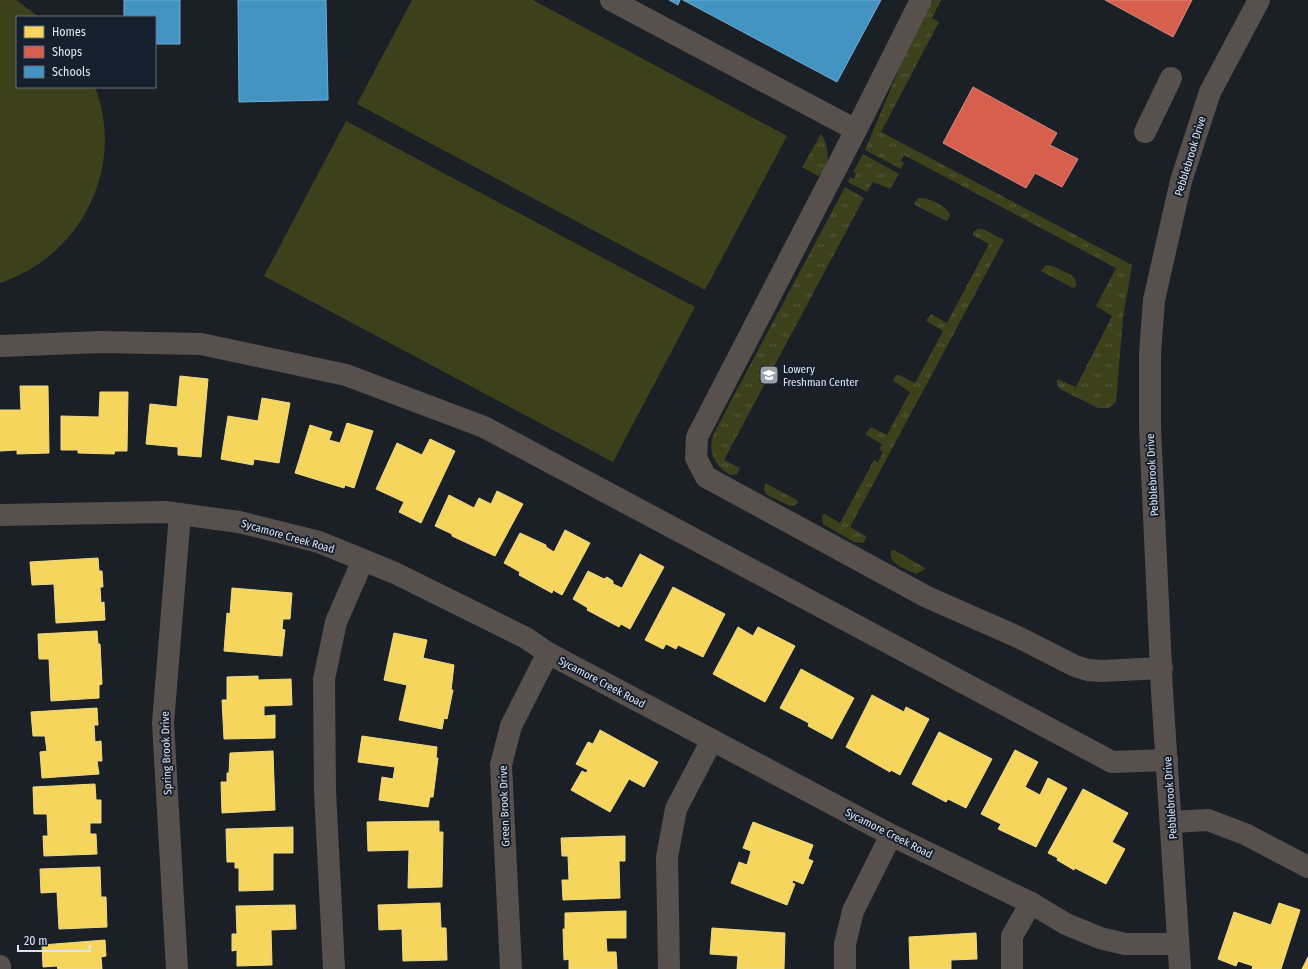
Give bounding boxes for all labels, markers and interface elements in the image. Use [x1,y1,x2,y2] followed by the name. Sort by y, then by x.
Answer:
[16,16,156,88] legend
[52,25,86,39] text: Homes
[52,45,82,59] text: Shops
[52,65,90,79] text: Schools
[1172,115,1209,198] street label: Pebblebrook Drive
[783,363,859,389] place label: Lowery Freshman Center
[758,364,780,386] school or university icon: Lowery Freshman Center
[1144,433,1161,517] street label: Pebblebrook Drive
[240,517,336,556] street label: Sycamore Creek Road
[556,654,647,711] street label: Sycamore Creek Road
[159,711,174,795] street label: Spring Brook Drive
[1161,756,1180,840] street label: Pebblebrook Drive
[497,765,512,847] street label: Green Brook Drive
[843,806,935,861] street label: Sycamore Creek Road
[18,927,90,953] scale bar
[24,934,48,948] text: 20 m

